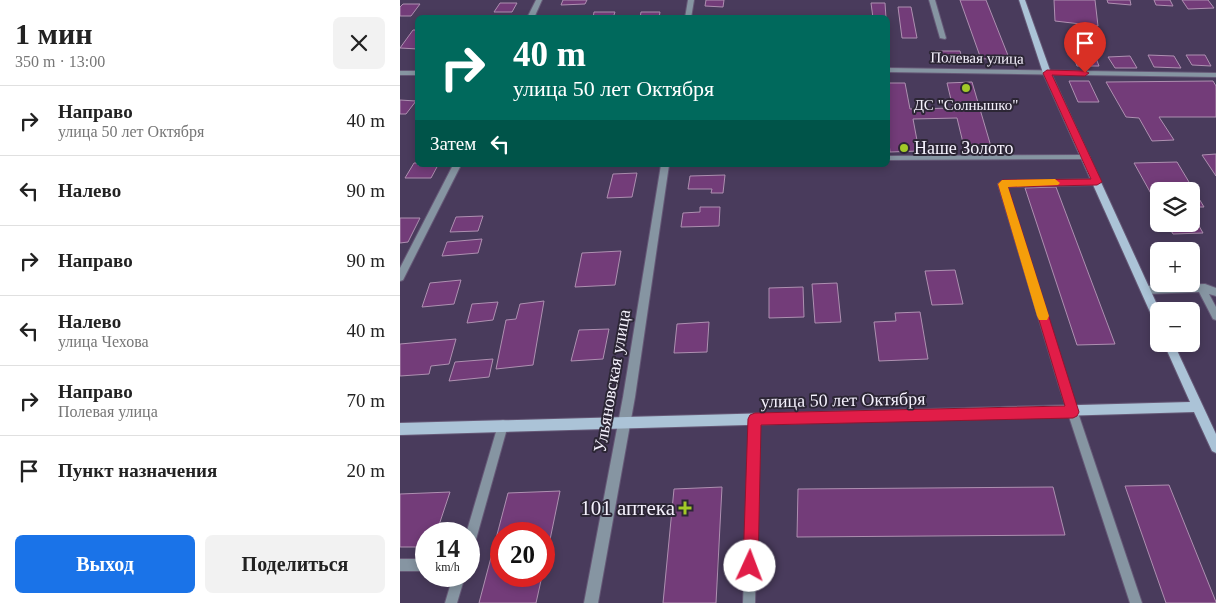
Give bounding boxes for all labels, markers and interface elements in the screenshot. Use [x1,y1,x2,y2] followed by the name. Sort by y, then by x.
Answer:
[15,17,93,50] text: 1 мин
[333,17,385,69] button: close
[1064,22,1106,73] pin
[1071,29,1099,57] icon: arrive
[430,35,495,100] icon: right
[513,35,586,74] text: 40 m
[930,49,1024,67] street label: Полевая улица
[15,53,105,70] text: 350 m · 13:00
[513,76,714,101] text: улица 50 лет Октября
[960,82,972,94] marker: ДС "Солнышко"
[914,97,1018,113] place label: ДС "Солнышко"
[58,101,133,122] text: Направо
[15,107,43,135] icon: right
[346,110,385,131] text: 40 m
[58,123,204,140] text: улица 50 лет Октября
[486,130,514,158] icon: left
[430,133,476,154] text: Затем
[914,138,1014,158] place label: Наше Золото
[898,142,910,154] marker: Наше Золото
[15,177,43,205] icon: left
[58,180,121,201] text: Налево
[346,180,385,201] text: 90 m
[1150,182,1200,352] map controls
[1150,182,1200,232] button: layers
[1150,242,1200,292] button: +
[15,247,43,275] icon: right
[58,250,133,271] text: Направо
[346,250,385,271] text: 90 m
[1150,302,1200,352] button: −
[590,308,634,454] street label: Ульяновская улица
[58,311,121,332] text: Налево
[15,317,43,345] icon: left
[346,320,385,341] text: 40 m
[58,333,149,350] text: улица Чехова
[58,381,133,402] text: Направо
[15,387,43,415] icon: right
[761,389,925,411] street label: улица 50 лет Октября
[346,390,385,411] text: 70 m
[58,403,158,420] text: Полевая улица
[15,457,43,485] icon: arrive
[58,460,217,481] text: Пункт назначения
[346,460,385,481] text: 20 m
[580,496,676,520] place label: 101 аптека
[679,502,691,514] marker: 101 аптека
[490,522,555,587] speed limit sign: 20
[15,535,195,593] button: Выход
[205,535,385,593] button: Поделиться
[435,535,460,562] text: 14
[723,539,775,591] position arrow
[435,560,460,574] text: km/h

